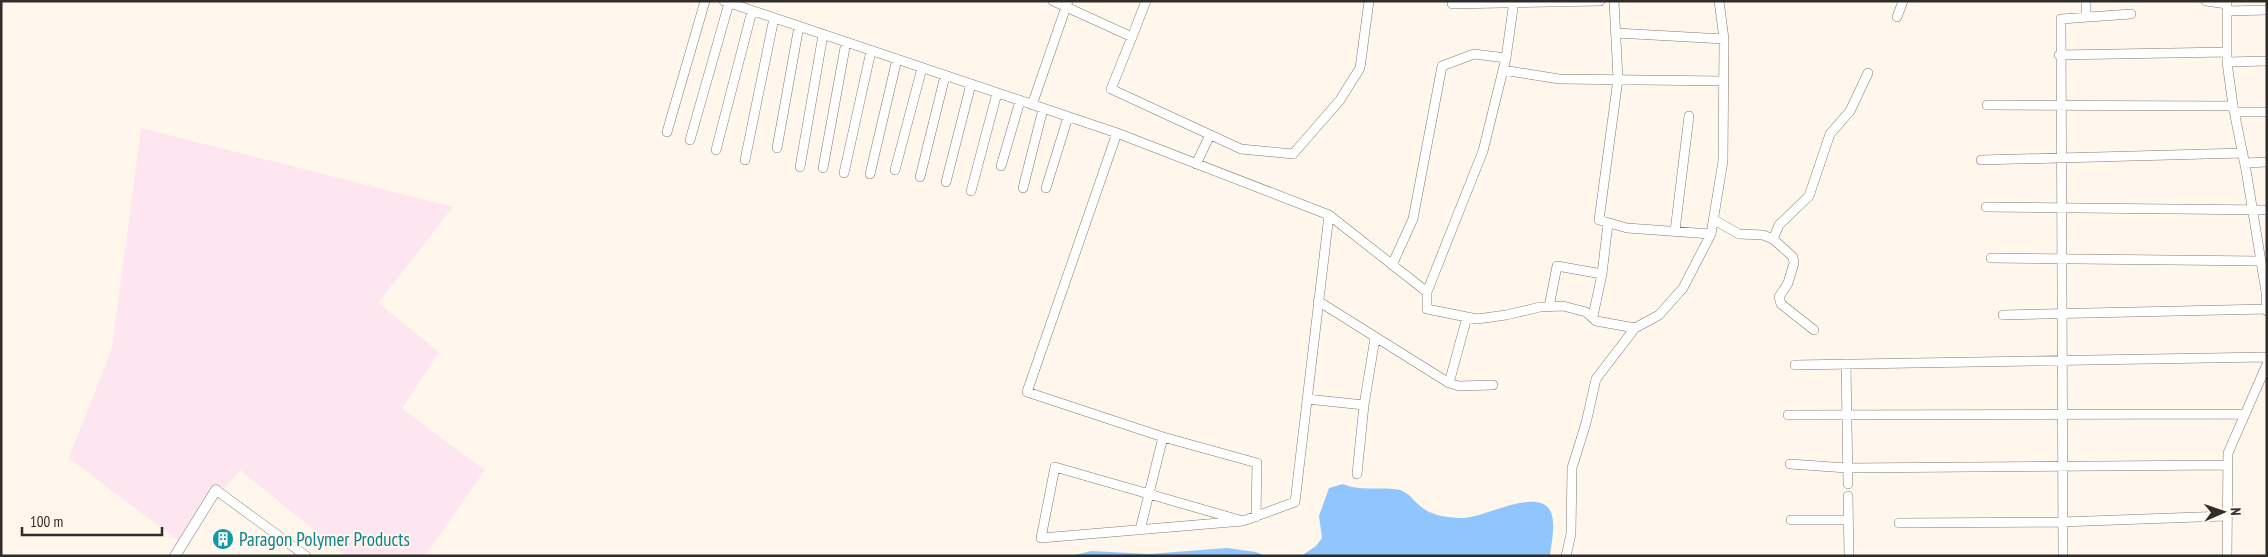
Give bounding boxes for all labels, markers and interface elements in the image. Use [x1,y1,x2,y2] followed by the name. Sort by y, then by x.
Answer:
[2198,487,2248,537] north arrow
[22,504,162,536] scale bar
[2227,507,2245,516] text: N
[30,512,63,531] text: 100 m
[211,527,235,551] building icon: Paragon Polymer Products
[239,527,410,551] place label: Paragon Polymer Products

